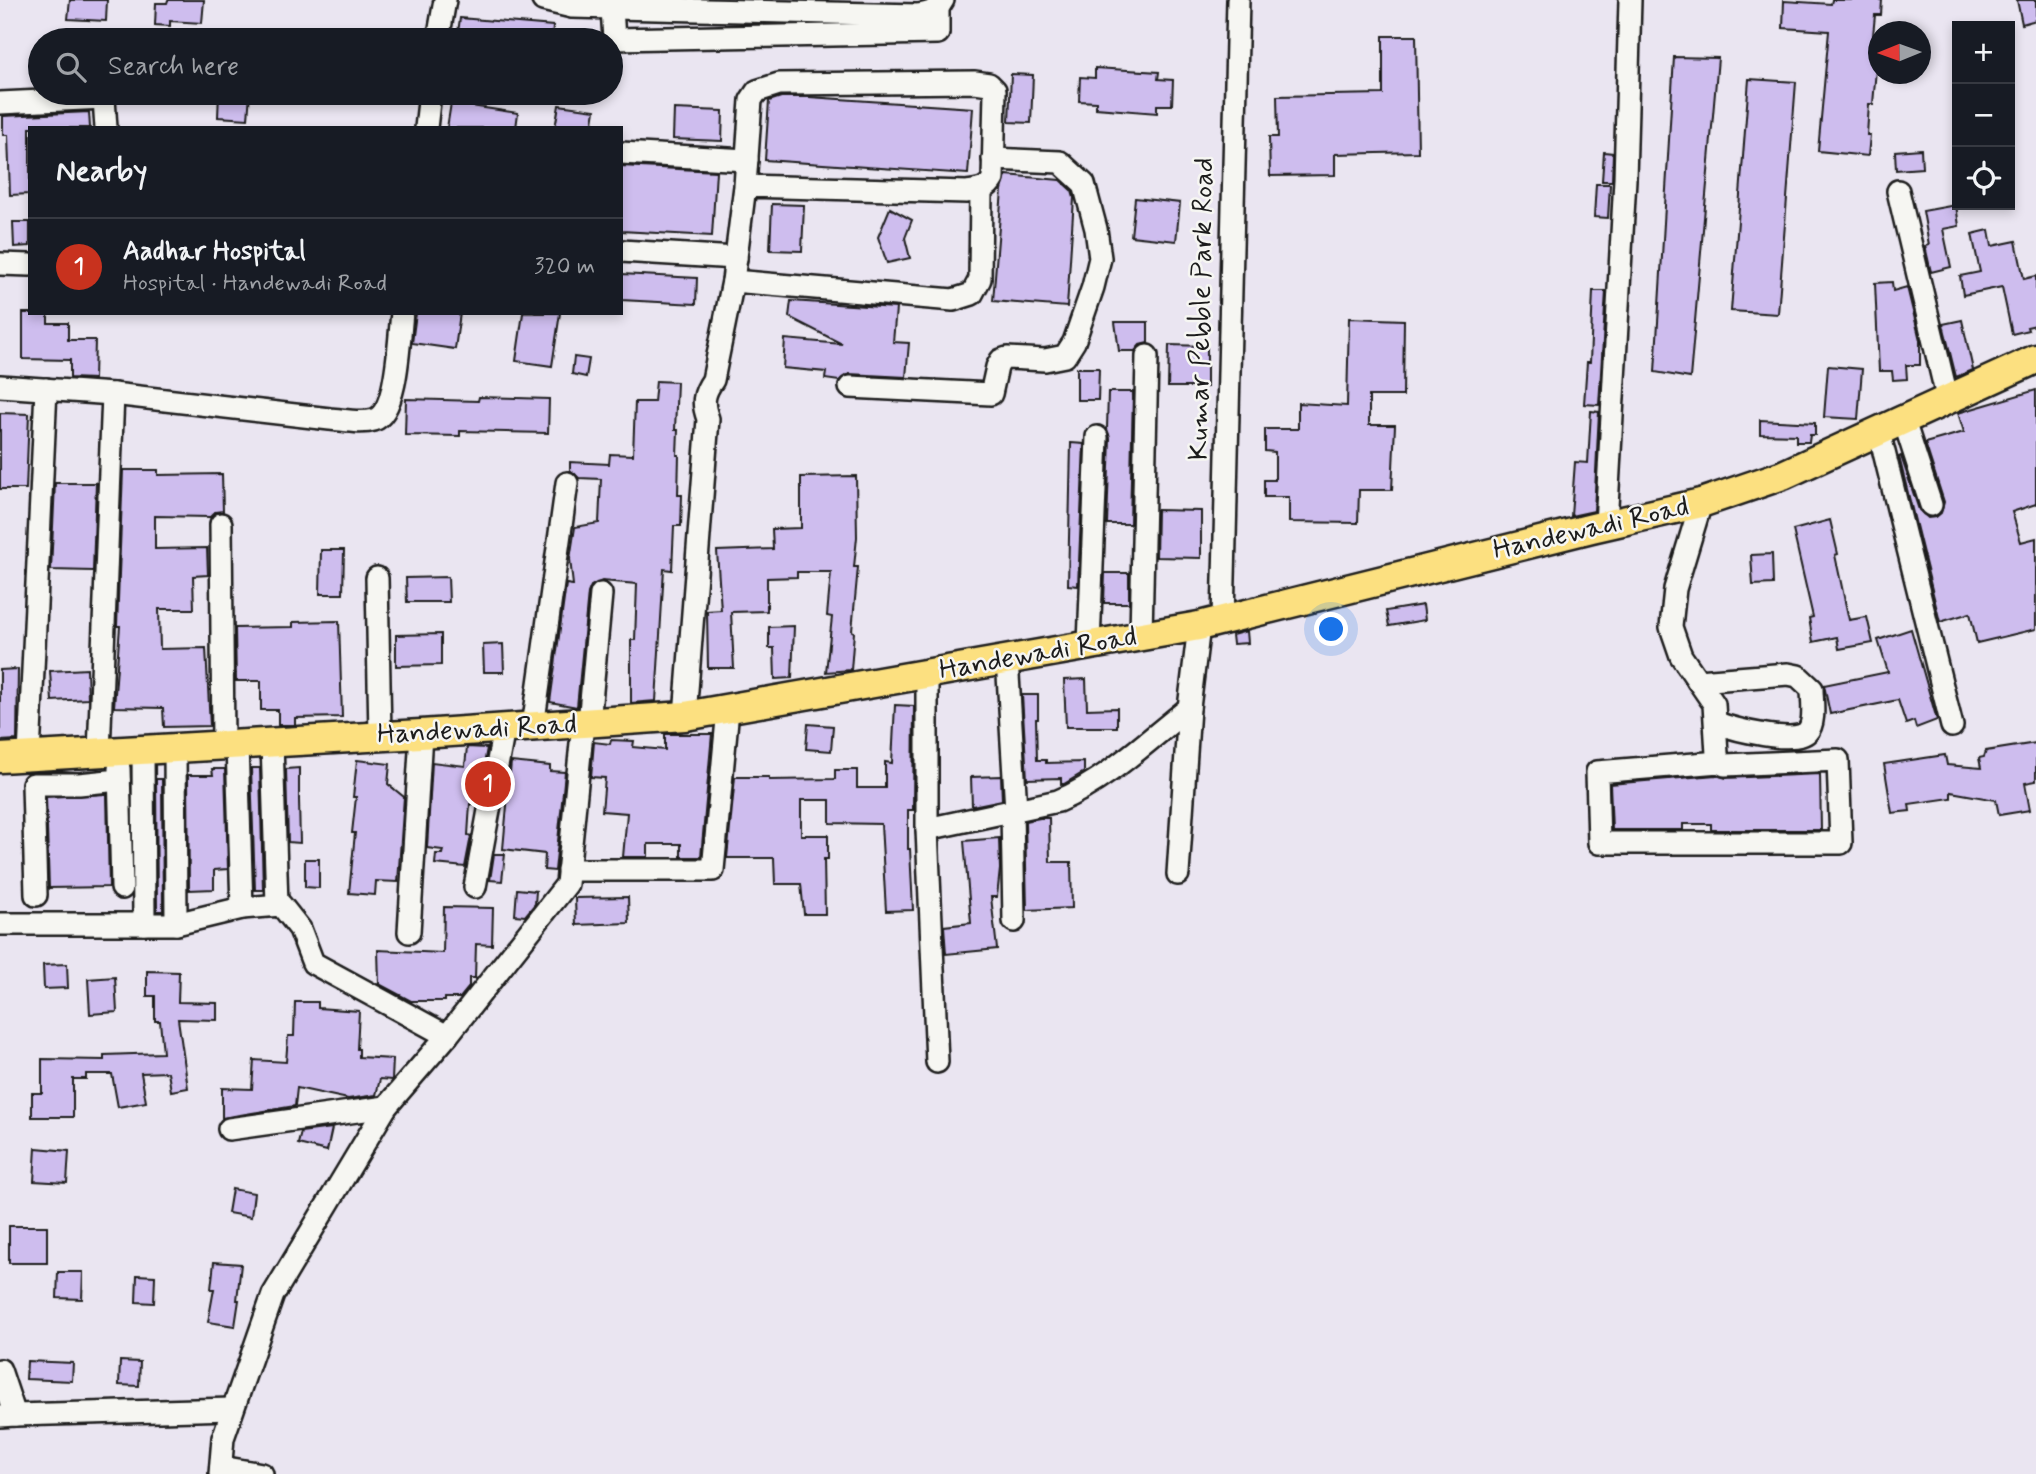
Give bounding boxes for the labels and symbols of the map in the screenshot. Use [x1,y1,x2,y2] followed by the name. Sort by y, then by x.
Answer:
[1868,21,1931,84] north arrow
[1181,157,1223,461] street label: Kumar Pebble Park Road
[1489,488,1693,570] street label: Handewadi Road
[1314,612,1348,646] your location
[936,618,1140,690] street label: Handewadi Road
[376,706,578,754] street label: Handewadi Road
[465,758,511,810] pin: 1

